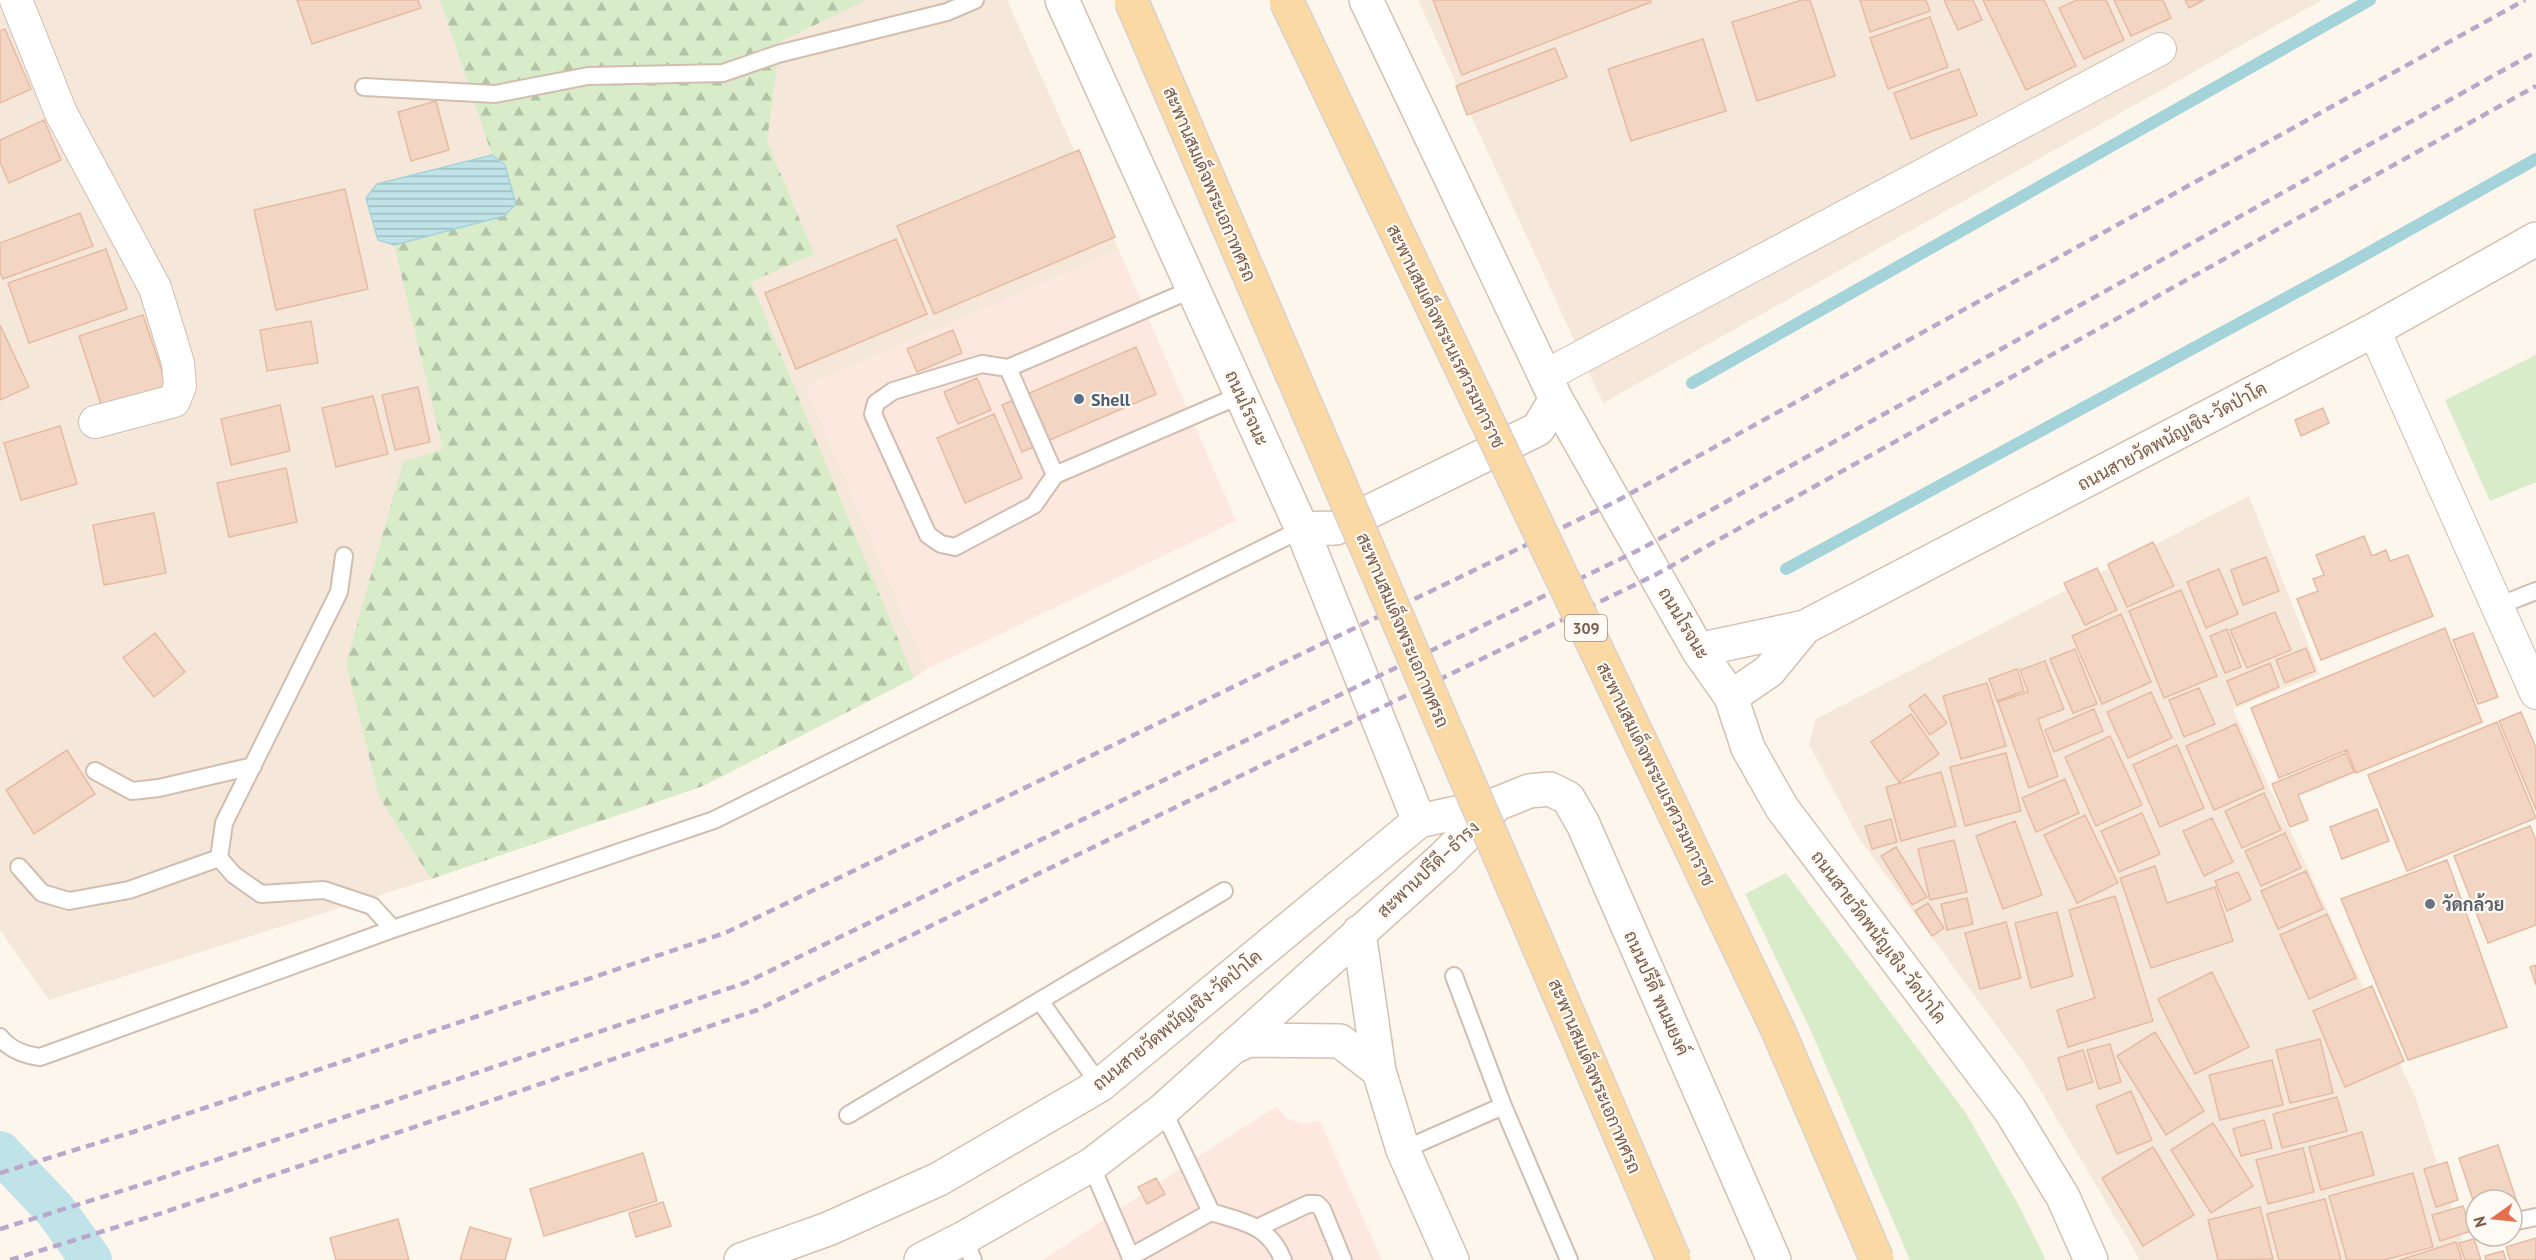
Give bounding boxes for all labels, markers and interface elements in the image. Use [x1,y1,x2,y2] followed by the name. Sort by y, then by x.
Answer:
[1159,82,1263,285] street label: สะพานสมเด็จพระเอกาทศรถ
[1382,219,1512,452] street label: สะพานสมเด็จพระนเรศวรมหาราช
[1220,366,1275,449] street label: ถนนโรจนะ
[2073,375,2271,496] street label: ถนนสายวัดพนัญเชิง-วัดป่าโค
[1091,388,1131,411] place label: Shell
[1072,392,1086,406] marker: Shell
[1352,528,1456,731] street label: สะพานสมเด็จพระเอกาทศรถ
[1654,582,1715,663] street label: ถนนโรจนะ
[1565,615,1607,641] road number: 309
[1592,657,1722,890] street label: สะพานสมเด็จพระนเรศวรมหาราช
[1371,815,1484,922] street label: สะพานปรีดี–ธำรง
[1806,845,1953,1028] street label: ถนนสายวัดพนัญเชิง-วัดป่าโค
[2442,893,2504,916] place label: วัดกล้วย
[2423,897,2437,911] marker: วัดกล้วย
[1619,927,1696,1059] street label: ถนนปรีดี พนมยงค์
[1087,944,1266,1095] street label: ถนนสายวัดพนัญเชิง-วัดป่าโค
[1544,974,1648,1177] street label: สะพานสมเด็จพระเอกาทศรถ
[2464,1188,2524,1248] north arrow
[2468,1214,2491,1230] text: N

